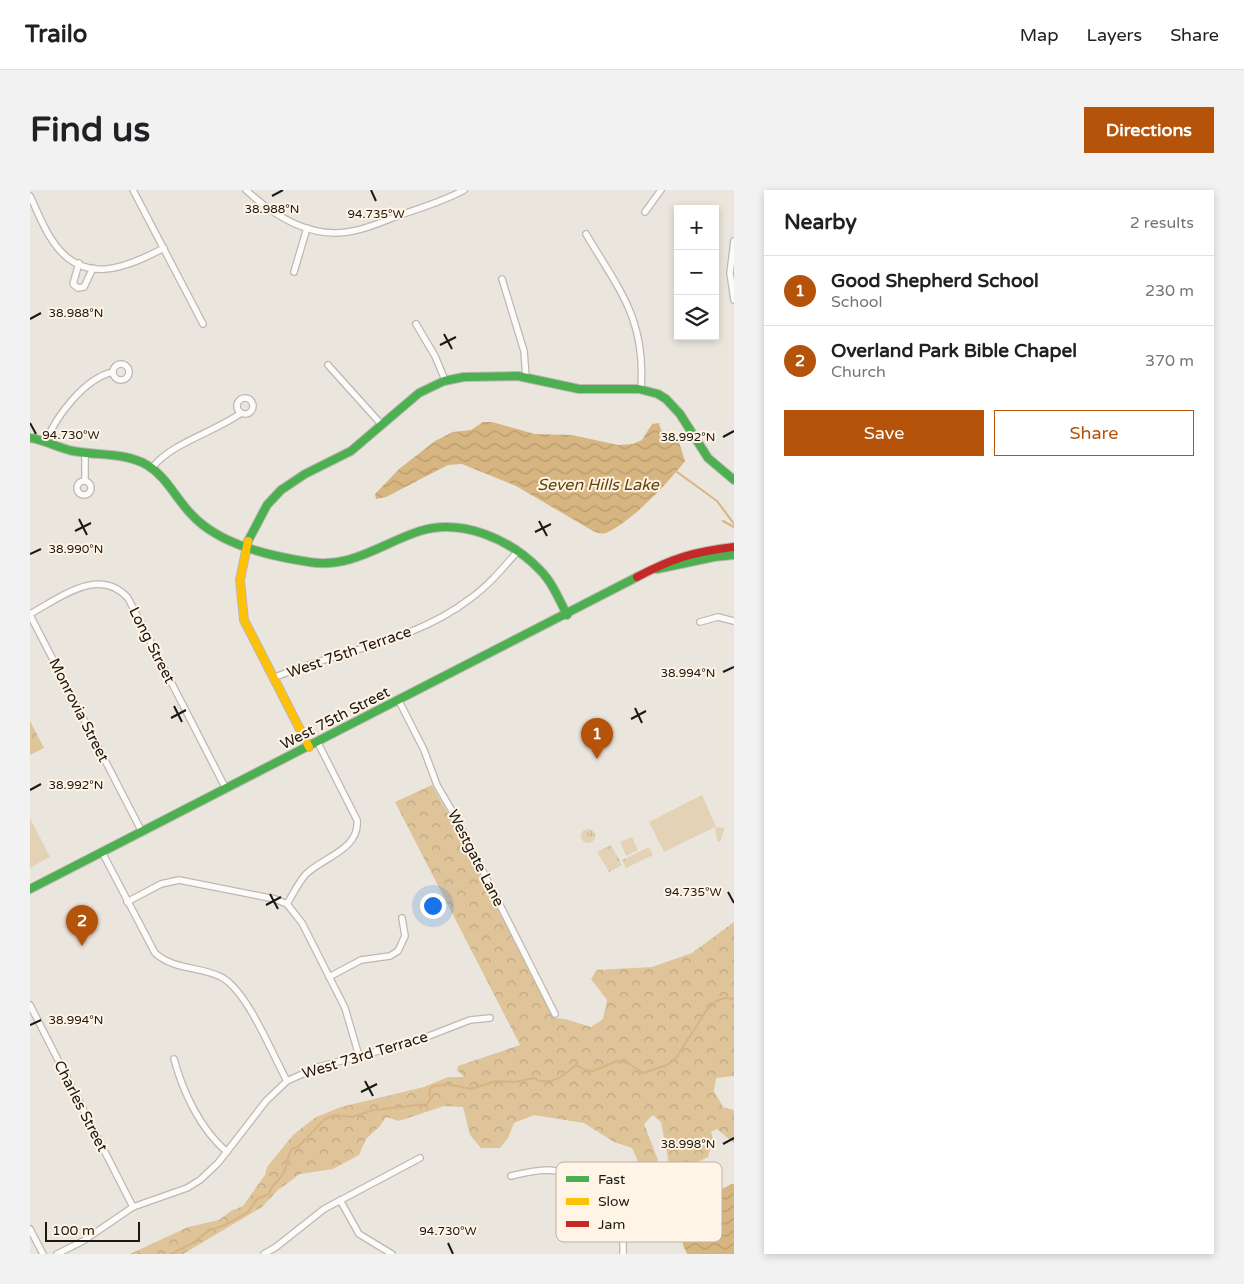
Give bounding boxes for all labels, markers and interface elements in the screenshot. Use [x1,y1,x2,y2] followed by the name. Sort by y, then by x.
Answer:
[25,20,87,49] text: Trailo
[1020,24,1059,46] text: Map
[1087,24,1142,46] text: Layers
[1170,24,1219,46] text: Share
[1084,107,1214,153] button: Directions
[30,109,150,151] text: Find us
[245,202,299,216] text: 38.988°N
[674,205,719,340] map controls
[674,205,719,250] button: +
[347,207,405,221] text: 94.735°W
[784,210,857,235] text: Nearby
[1130,213,1194,233] text: 2 results
[674,250,719,295] button: −
[831,270,1039,292] text: Good Shepherd School
[795,281,805,301] text: 1
[1145,281,1194,301] text: 230 m
[831,292,883,312] text: School
[674,295,719,340] button: layers
[49,306,103,320] text: 38.988°N
[831,340,1077,362] text: Overland Park Bible Chapel
[795,351,805,371] text: 2
[1145,351,1194,371] text: 370 m
[831,362,886,382] text: Church
[784,410,984,456] button: Save
[994,410,1194,456] button: Share
[42,428,100,442] text: 94.730°W
[661,430,715,444] text: 38.992°N
[537,475,660,495] water label: Seven Hills Lake
[49,542,103,556] text: 38.990°N
[125,604,179,686] street label: Long Street
[284,622,414,682] street label: West 75th Terrace
[45,655,113,765] street label: Monrovia Street
[661,666,715,680] text: 38.994°N
[277,683,393,753] street label: West 75th Street
[581,718,613,759] pin: 1
[49,778,103,792] text: 38.992°N
[444,807,508,909] street label: Westgate Lane
[664,885,722,899] text: 94.735°W
[420,893,446,919] your location
[66,905,98,946] pin: 2
[49,1013,103,1027] text: 38.994°N
[300,1027,430,1083] street label: West 73rd Terrace
[50,1057,112,1155] street label: Charles Street
[661,1137,715,1151] text: 38.998°N
[556,1162,722,1242] legend
[598,1171,626,1188] text: Fast
[598,1193,630,1210] text: Slow
[598,1216,625,1233] text: Jam
[45,1219,140,1242] scale bar
[52,1222,95,1239] text: 100 m
[419,1224,477,1238] text: 94.730°W

